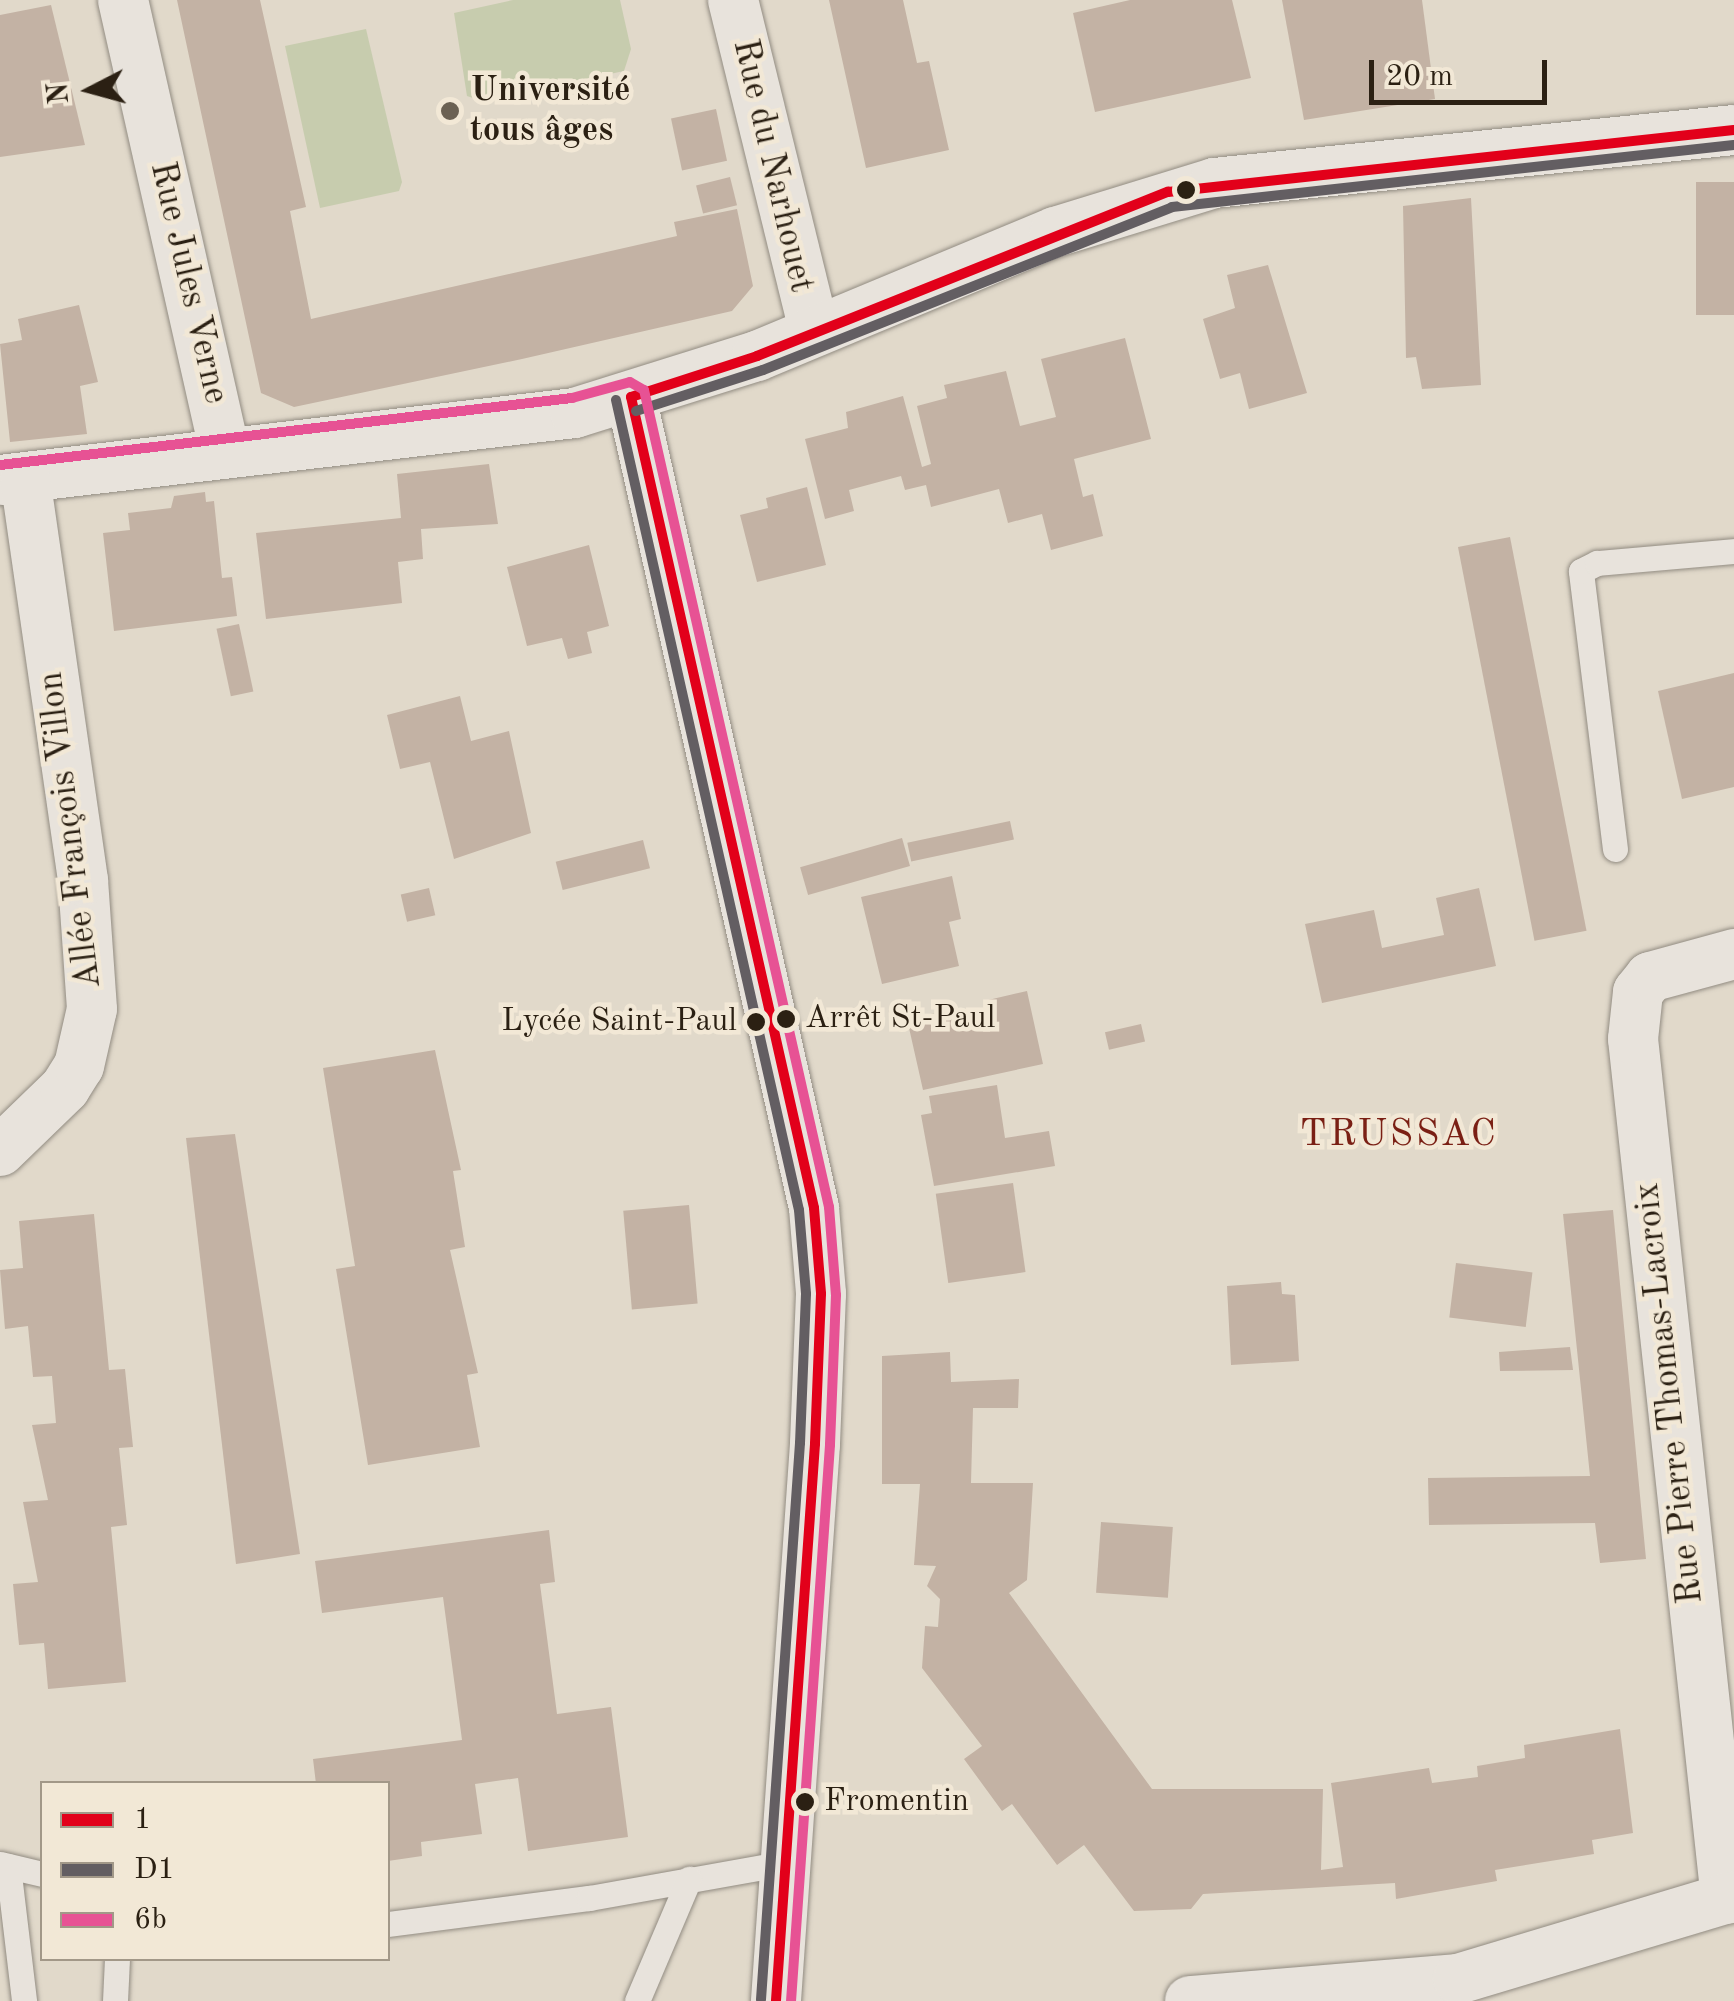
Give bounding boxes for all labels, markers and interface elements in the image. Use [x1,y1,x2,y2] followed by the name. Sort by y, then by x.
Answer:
[722,35,822,297] street label: Rue du Narhouet
[40,40,140,140] north arrow
[1374,40,1552,102] scale bar
[1386,62,1453,92] text: 20 m
[470,70,631,152] place label: Université tous âges
[45,81,75,105] text: N
[439,100,461,122] marker: Université tous âges
[140,158,236,408] street label: Rue Jules Verne
[1176,180,1196,200] unlabelled marker
[31,669,111,991] street label: Allée François Villon
[805,1000,995,1038] place label: Arrêt St-Paul
[501,1003,737,1041] place label: Lycée Saint-Paul
[776,1009,796,1029] marker: Arrêt St-Paul
[746,1012,766,1032] marker: Lycée Saint-Paul
[1300,1113,1498,1159] district label: TRUSSAC
[1627,1180,1713,1606] street label: Rue Pierre Thomas-Lacroix
[40,1781,390,1961] legend
[824,1783,969,1821] place label: Fromentin
[795,1792,815,1812] marker: Fromentin
[134,1805,151,1835] text: 1
[134,1855,175,1885] text: D1
[134,1905,167,1935] text: 6b

